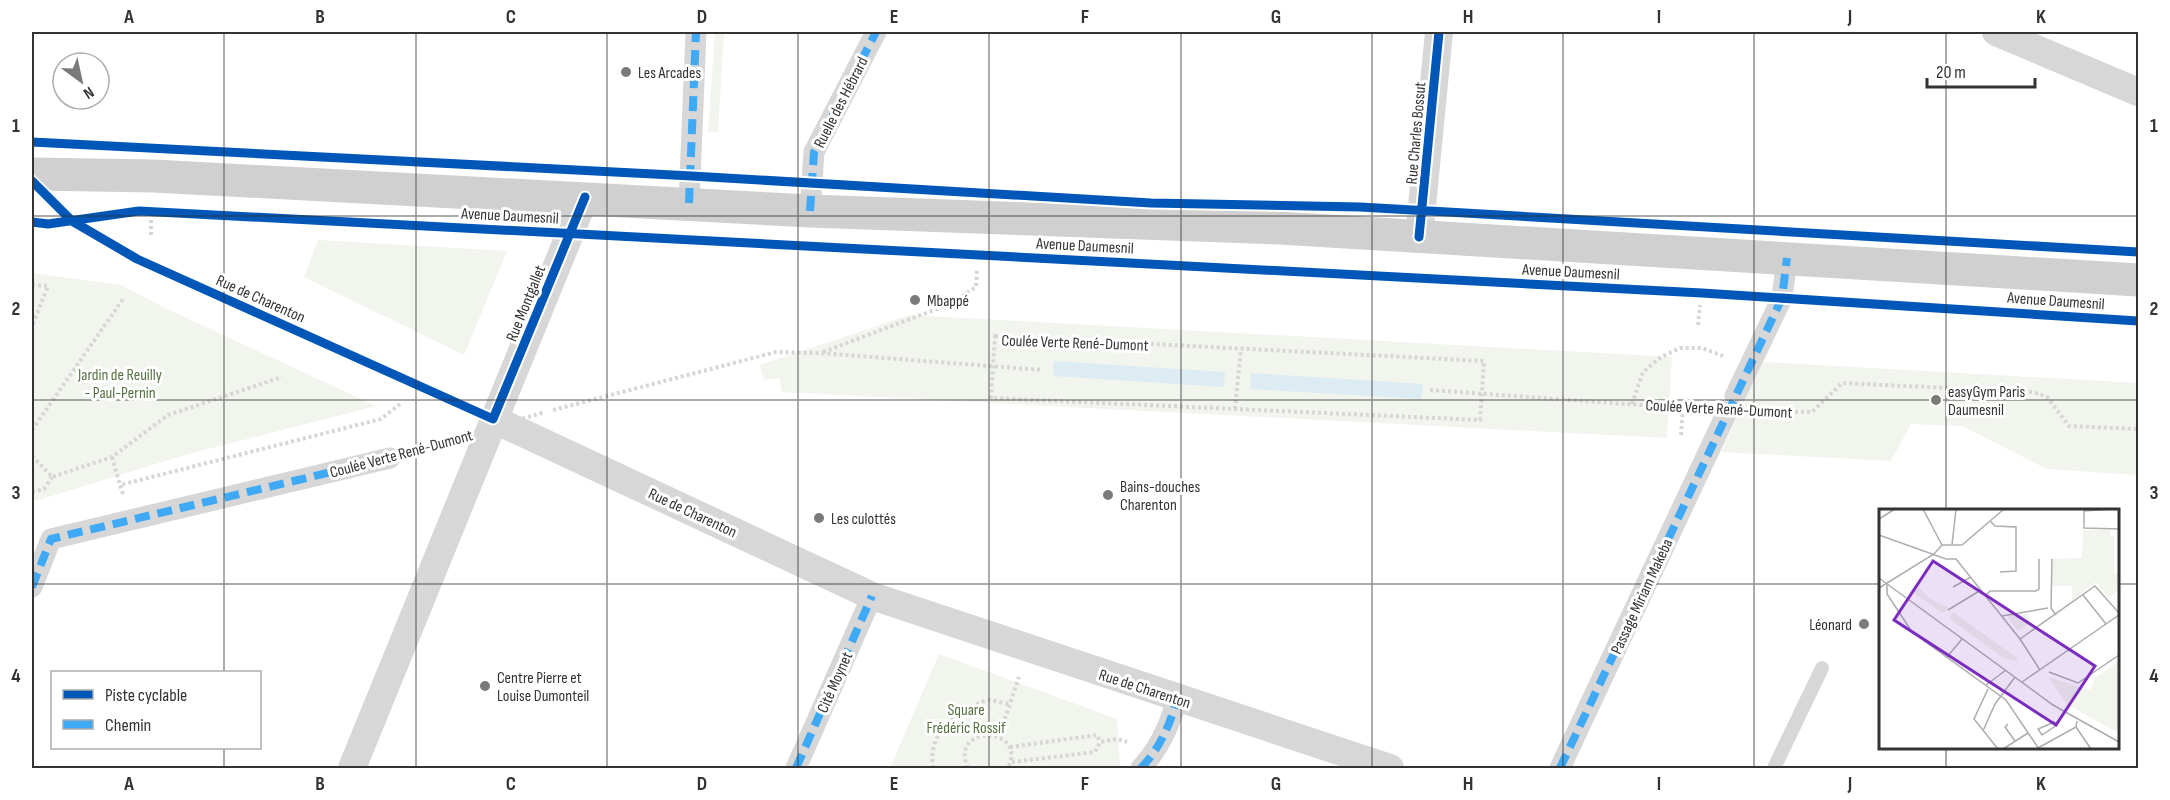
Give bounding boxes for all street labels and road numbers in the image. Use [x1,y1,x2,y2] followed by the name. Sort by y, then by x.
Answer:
[810,54,872,151] street label: Ruelle des Hébrard
[1403,81,1430,185] street label: Rue Charles Bossut
[460,204,559,229] street label: Avenue Daumesnil
[1035,234,1134,259] street label: Avenue Daumesnil
[1521,260,1620,285] street label: Avenue Daumesnil
[502,263,550,344] street label: Rue Montgallet
[213,271,308,327] street label: Rue de Charenton
[2006,289,2105,314] street label: Avenue Daumesnil
[1001,331,1149,356] street label: Coulée Verte René-Dumont
[1645,396,1793,423] street label: Coulée Verte René-Dumont
[328,426,475,483] street label: Coulée Verte René-Dumont
[645,485,740,542] street label: Rue de Charenton
[1607,536,1677,657] street label: Passage Miriam Makeba
[814,649,857,716] street label: Cité Moynet
[1096,666,1193,713] street label: Rue de Charenton

